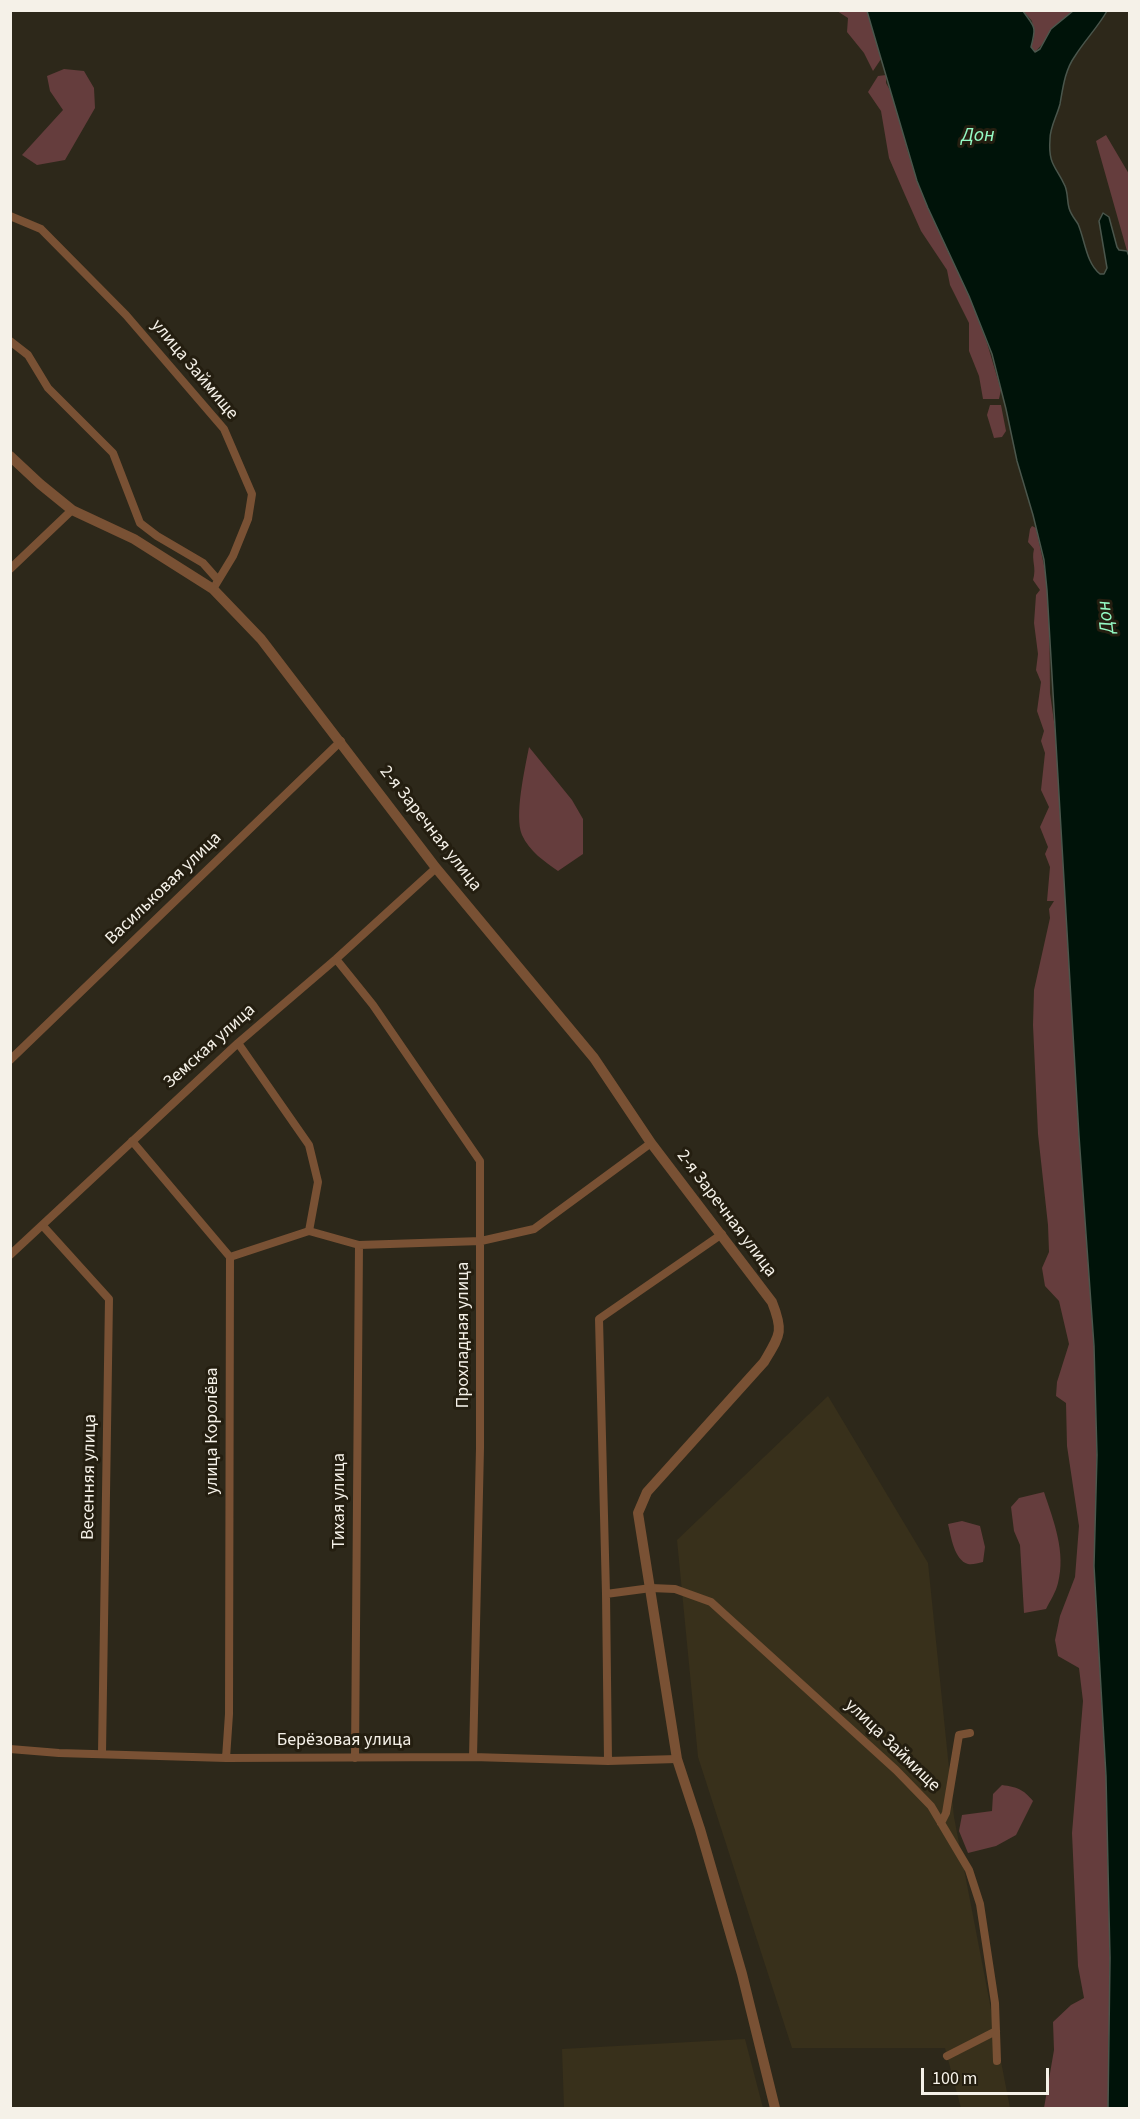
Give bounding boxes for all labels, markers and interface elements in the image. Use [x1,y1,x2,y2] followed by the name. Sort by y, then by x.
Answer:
[961,125,995,149] water label: Дон
[146,316,242,424] street label: улица Займище
[1093,599,1121,635] water label: Дон
[374,762,486,896] street label: 2-я Заречная улица
[101,828,227,950] street label: Васильковая улица
[160,1000,260,1094] street label: Земская улица
[671,1146,781,1282] street label: 2-я Заречная улица
[453,1262,475,1408] street label: Прохладная улица
[202,1367,224,1495] street label: улица Королёва
[78,1414,102,1540] street label: Весенняя улица
[329,1453,351,1549] street label: Тихая улица
[840,1695,944,1797] street label: улица Займище
[277,1730,411,1752] street label: Берёзовая улица
[924,2056,1052,2094] scale bar
[932,2066,977,2091] text: 100 m

